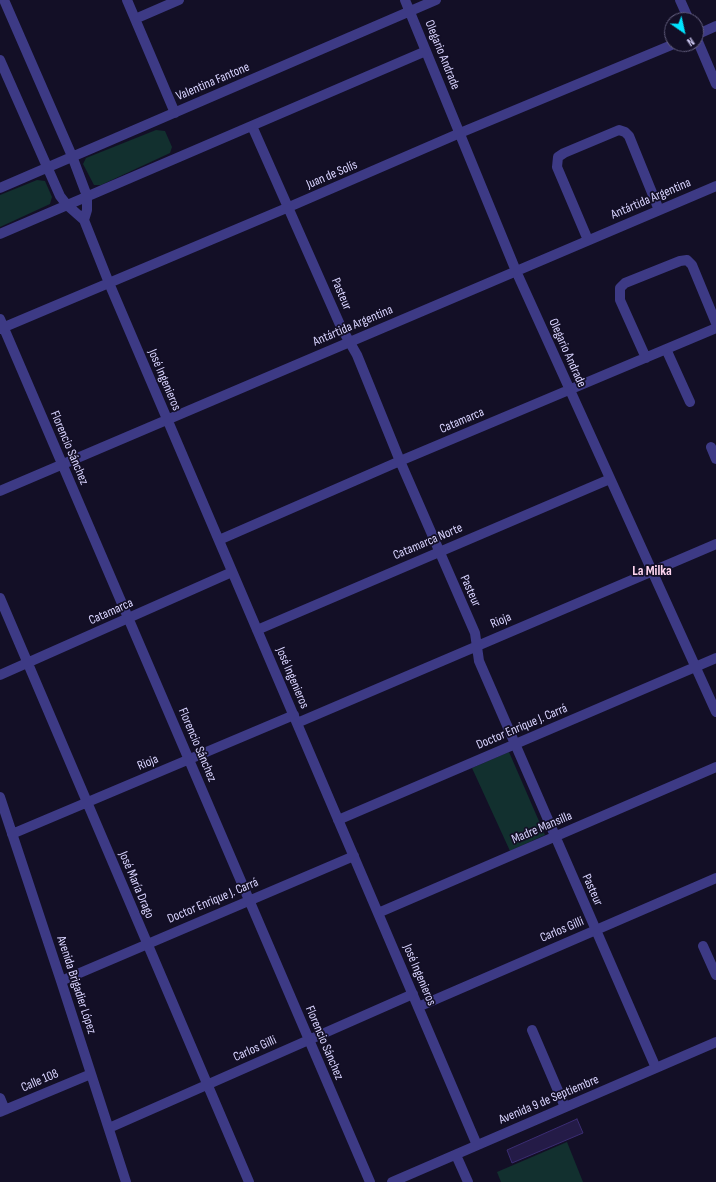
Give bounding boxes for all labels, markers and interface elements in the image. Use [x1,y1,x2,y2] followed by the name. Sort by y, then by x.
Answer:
[664,12,704,52] north arrow
[421,18,463,92] street label: Olegario Andrade
[684,35,697,49] text: N
[174,60,252,104] street label: Valentina Fantone
[304,157,360,193] street label: Juan de Solís
[609,175,693,223] street label: Antártida Argentina
[327,276,355,312] street label: Pasteur
[311,302,395,350] street label: Antártida Argentina
[545,316,589,390] street label: Olegario Andrade
[144,347,184,413] street label: José Ingenieros
[437,405,487,437] street label: Catamarca
[46,409,92,487] street label: Florencio Sánchez
[391,520,465,564] street label: Catamarca Norte
[632,563,672,579] district label: La Milka
[456,573,484,609] street label: Pasteur
[86,595,136,629] street label: Catamarca
[488,610,514,632] street label: Rioja
[272,645,312,711] street label: José Ingenieros
[474,701,570,753] street label: Doctor Enrique J. Carrá
[174,706,220,784] street label: Florencio Sánchez
[135,752,161,774] street label: Rioja
[509,808,575,848] street label: Madre Mansilla
[115,849,157,921] street label: José María Drago
[578,872,606,908] street label: Pasteur
[165,875,261,927] street label: Doctor Enrique J. Carrá
[538,914,586,946] street label: Carlos Gilli
[53,934,99,1036] street label: Avenida Brigadier López
[399,942,439,1008] street label: José Ingenieros
[301,1004,347,1082] street label: Florencio Sánchez
[231,1033,279,1065] street label: Carlos Gilli
[19,1066,61,1096] street label: Calle 108
[497,1072,601,1128] street label: Avenida 9 de Septiembre

